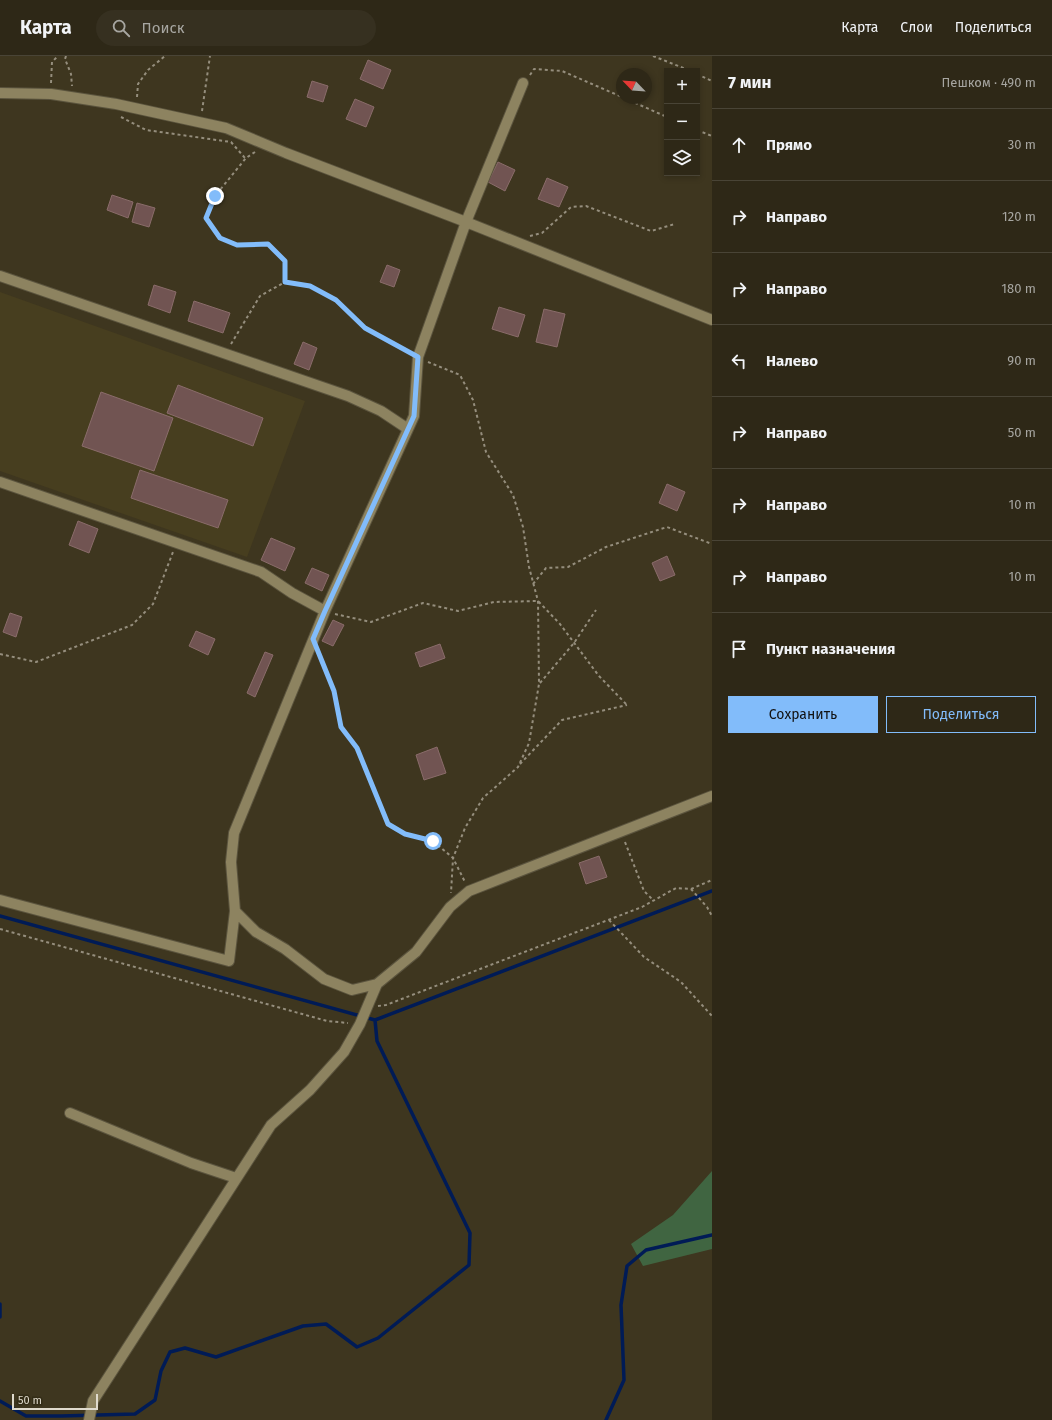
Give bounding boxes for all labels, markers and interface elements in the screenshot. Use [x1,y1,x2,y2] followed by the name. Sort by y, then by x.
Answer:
[96,10,376,46] search box
[20,16,72,39] text: Карта
[110,17,132,39] icon: search
[142,19,184,37] text: Поиск
[841,19,878,36] text: Карта
[900,19,933,36] text: Слои
[955,19,1032,36] text: Поделиться
[616,68,652,104] north arrow
[664,68,700,176] map controls
[664,68,700,104] button: +
[728,72,771,93] text: 7 мин
[942,75,1036,90] text: Пешком · 490 m
[664,104,700,140] button: −
[728,134,750,156] icon: ahead
[766,136,812,154] text: Прямо
[1008,137,1036,152] text: 30 m
[664,140,700,176] button: layers
[206,187,224,205] route end
[728,206,750,228] icon: right
[766,208,827,226] text: Направо
[1002,209,1036,224] text: 120 m
[728,278,750,300] icon: right
[766,280,827,298] text: Направо
[1001,281,1036,296] text: 180 m
[728,350,750,372] icon: left
[766,352,818,370] text: Налево
[1007,353,1036,368] text: 90 m
[728,422,750,444] icon: right
[766,424,827,442] text: Направо
[1008,425,1036,440] text: 50 m
[728,494,750,516] icon: right
[766,496,827,514] text: Направо
[1009,497,1036,512] text: 10 m
[728,566,750,588] icon: right
[766,568,827,586] text: Направо
[1009,569,1036,584] text: 10 m
[728,638,750,660] icon: arrive
[766,640,895,658] text: Пункт назначения
[728,696,878,733] button: Сохранить
[886,696,1036,733] button: Поделиться
[424,832,442,850] route start
[12,1392,98,1411] scale bar
[18,1394,42,1407] text: 50 m

